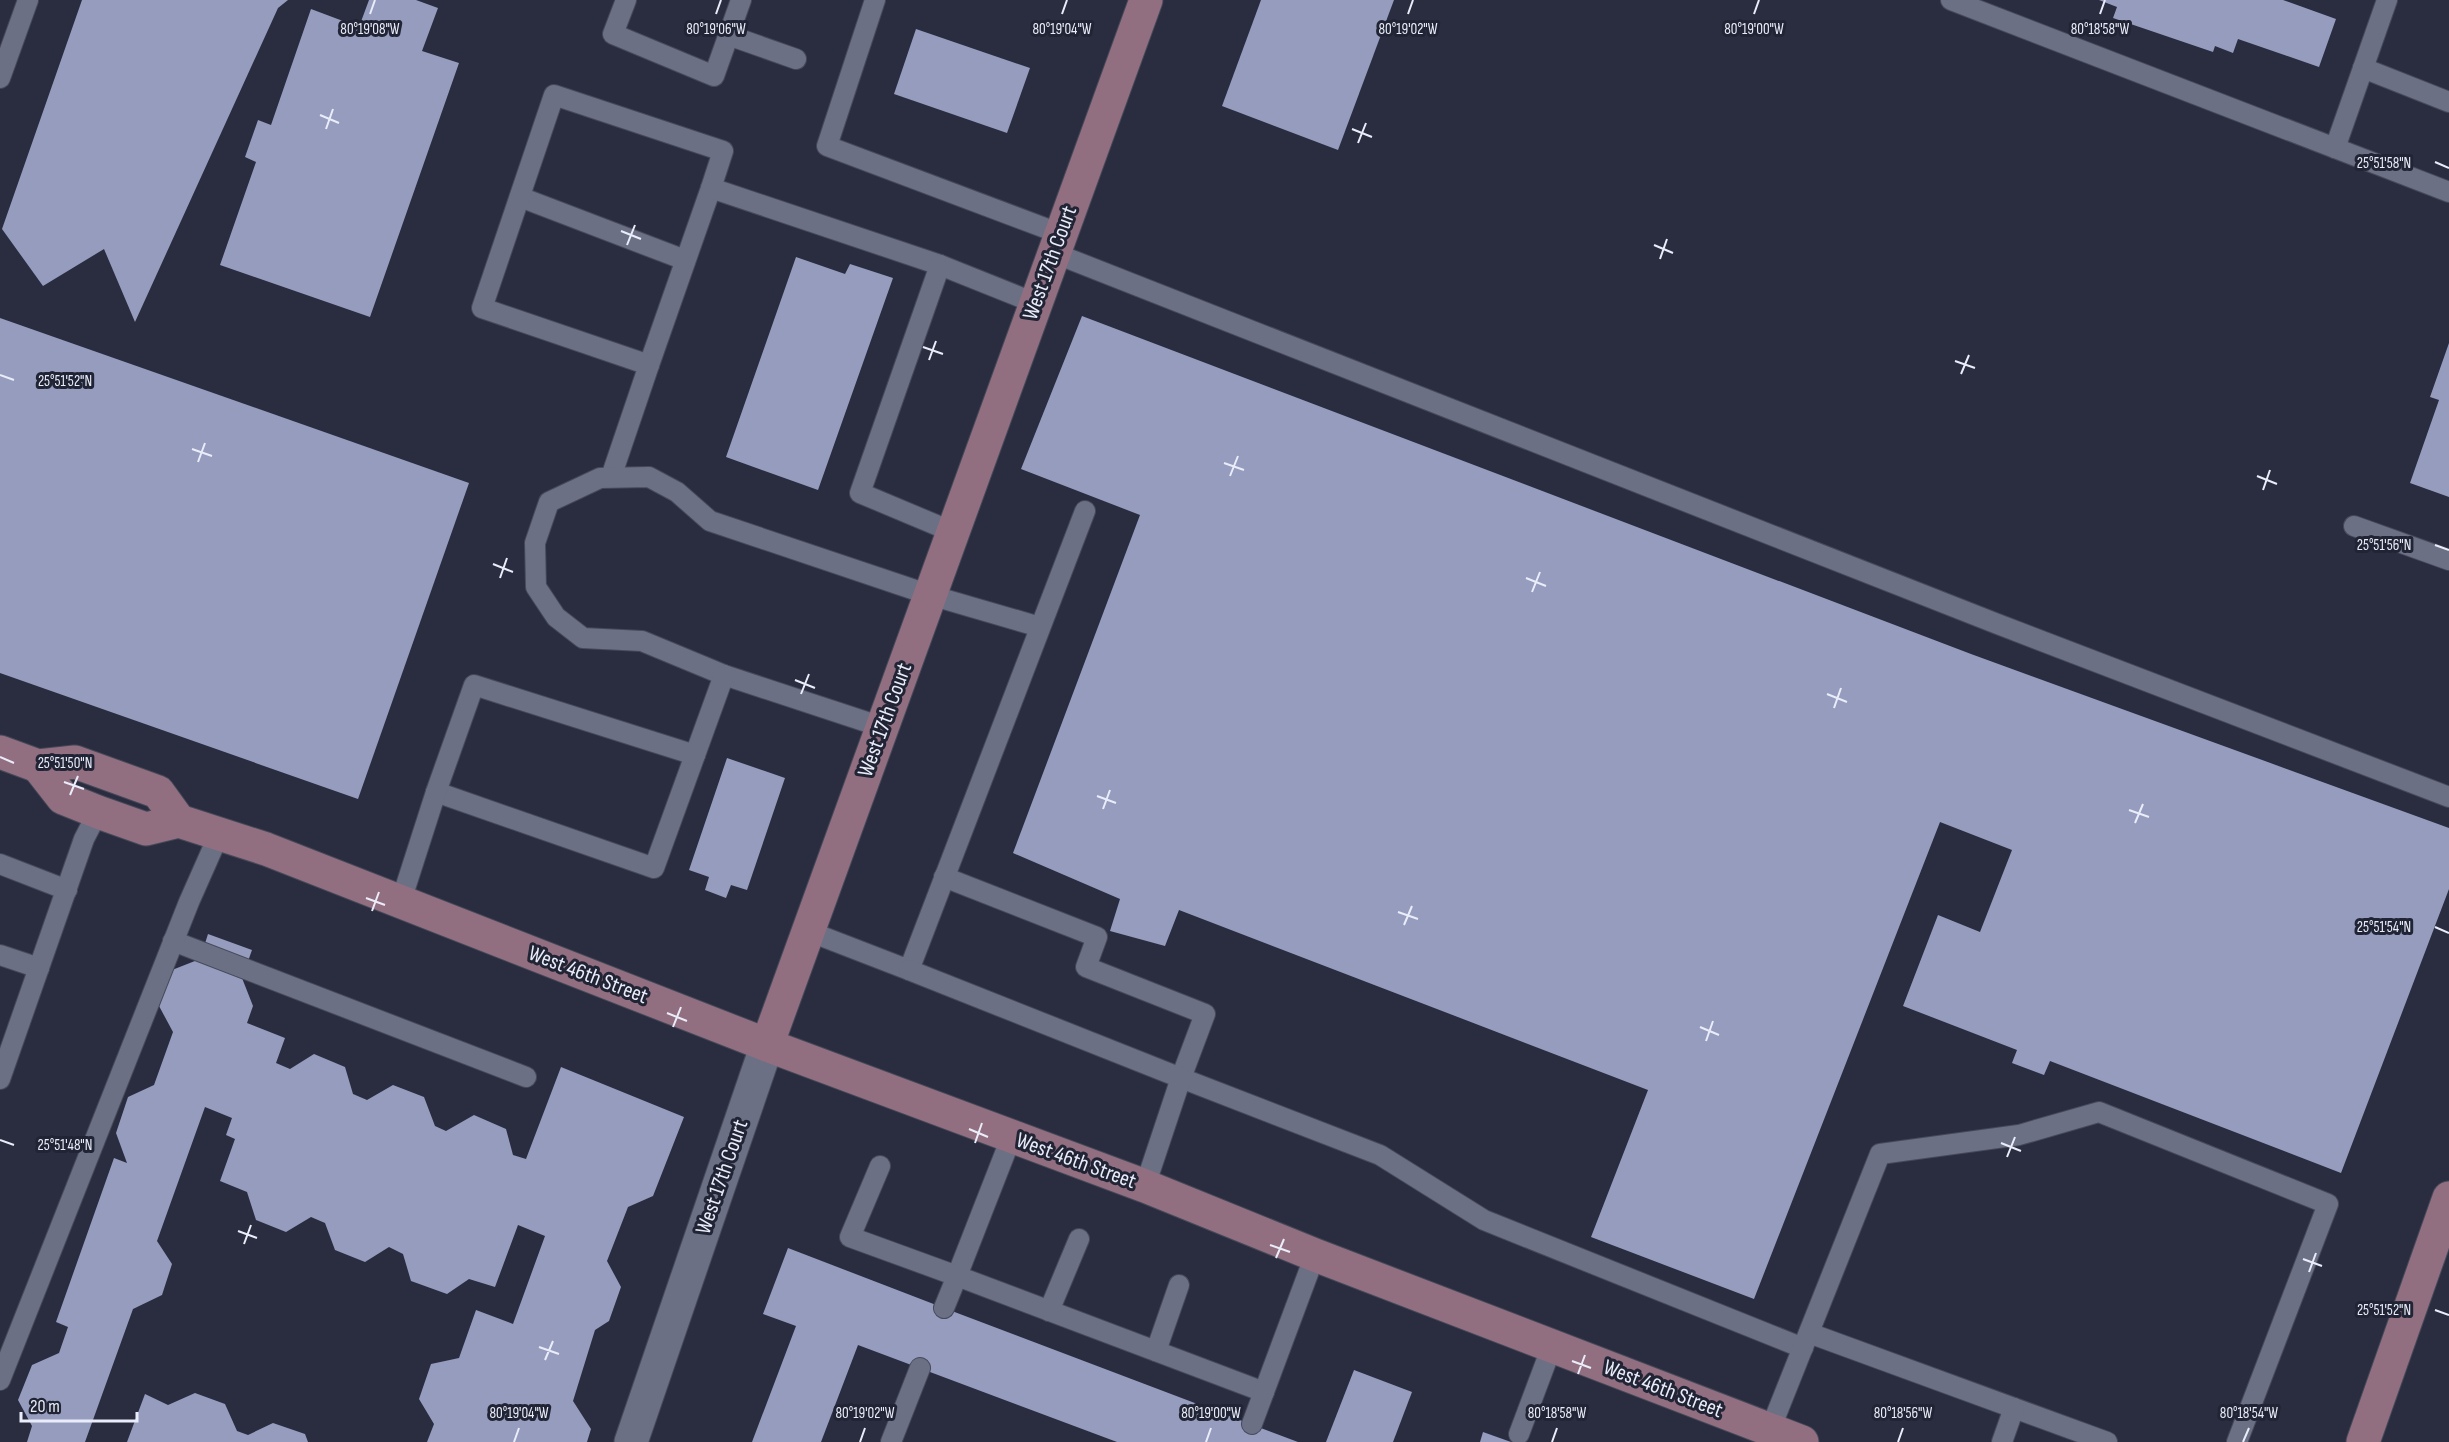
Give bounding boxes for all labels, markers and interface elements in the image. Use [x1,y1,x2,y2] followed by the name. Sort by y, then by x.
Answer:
[340,20,400,39] text: 80°19'08"W
[686,20,746,39] text: 80°19'06"W
[1032,20,1092,39] text: 80°19'04"W
[1379,20,1438,39] text: 80°19'02"W
[1724,20,1784,39] text: 80°19'00"W
[2071,20,2129,39] text: 80°18'58"W
[2357,154,2411,173] text: 25°51'58"N
[1017,202,1083,324] street label: West 17th Court
[38,372,92,391] text: 25°51'52"N
[2357,536,2411,555] text: 25°51'56"N
[852,659,918,781] street label: West 17th Court
[38,754,92,773] text: 25°51'50"N
[2357,918,2411,937] text: 25°51'54"N
[524,940,652,1010] street label: West 46th Street
[690,1116,754,1238] street label: West 17th Court
[1012,1127,1140,1195] street label: West 46th Street
[38,1136,92,1155] text: 25°51'48"N
[2357,1301,2411,1320] text: 25°51'52"N
[1599,1354,1727,1424] street label: West 46th Street
[21,1385,136,1423] scale bar
[30,1396,60,1417] text: 20 m
[489,1404,549,1423] text: 80°19'04"W
[836,1404,895,1423] text: 80°19'02"W
[1181,1404,1241,1423] text: 80°19'00"W
[1528,1404,1586,1423] text: 80°18'58"W
[1874,1404,1932,1423] text: 80°18'56"W
[2220,1404,2278,1423] text: 80°18'54"W

